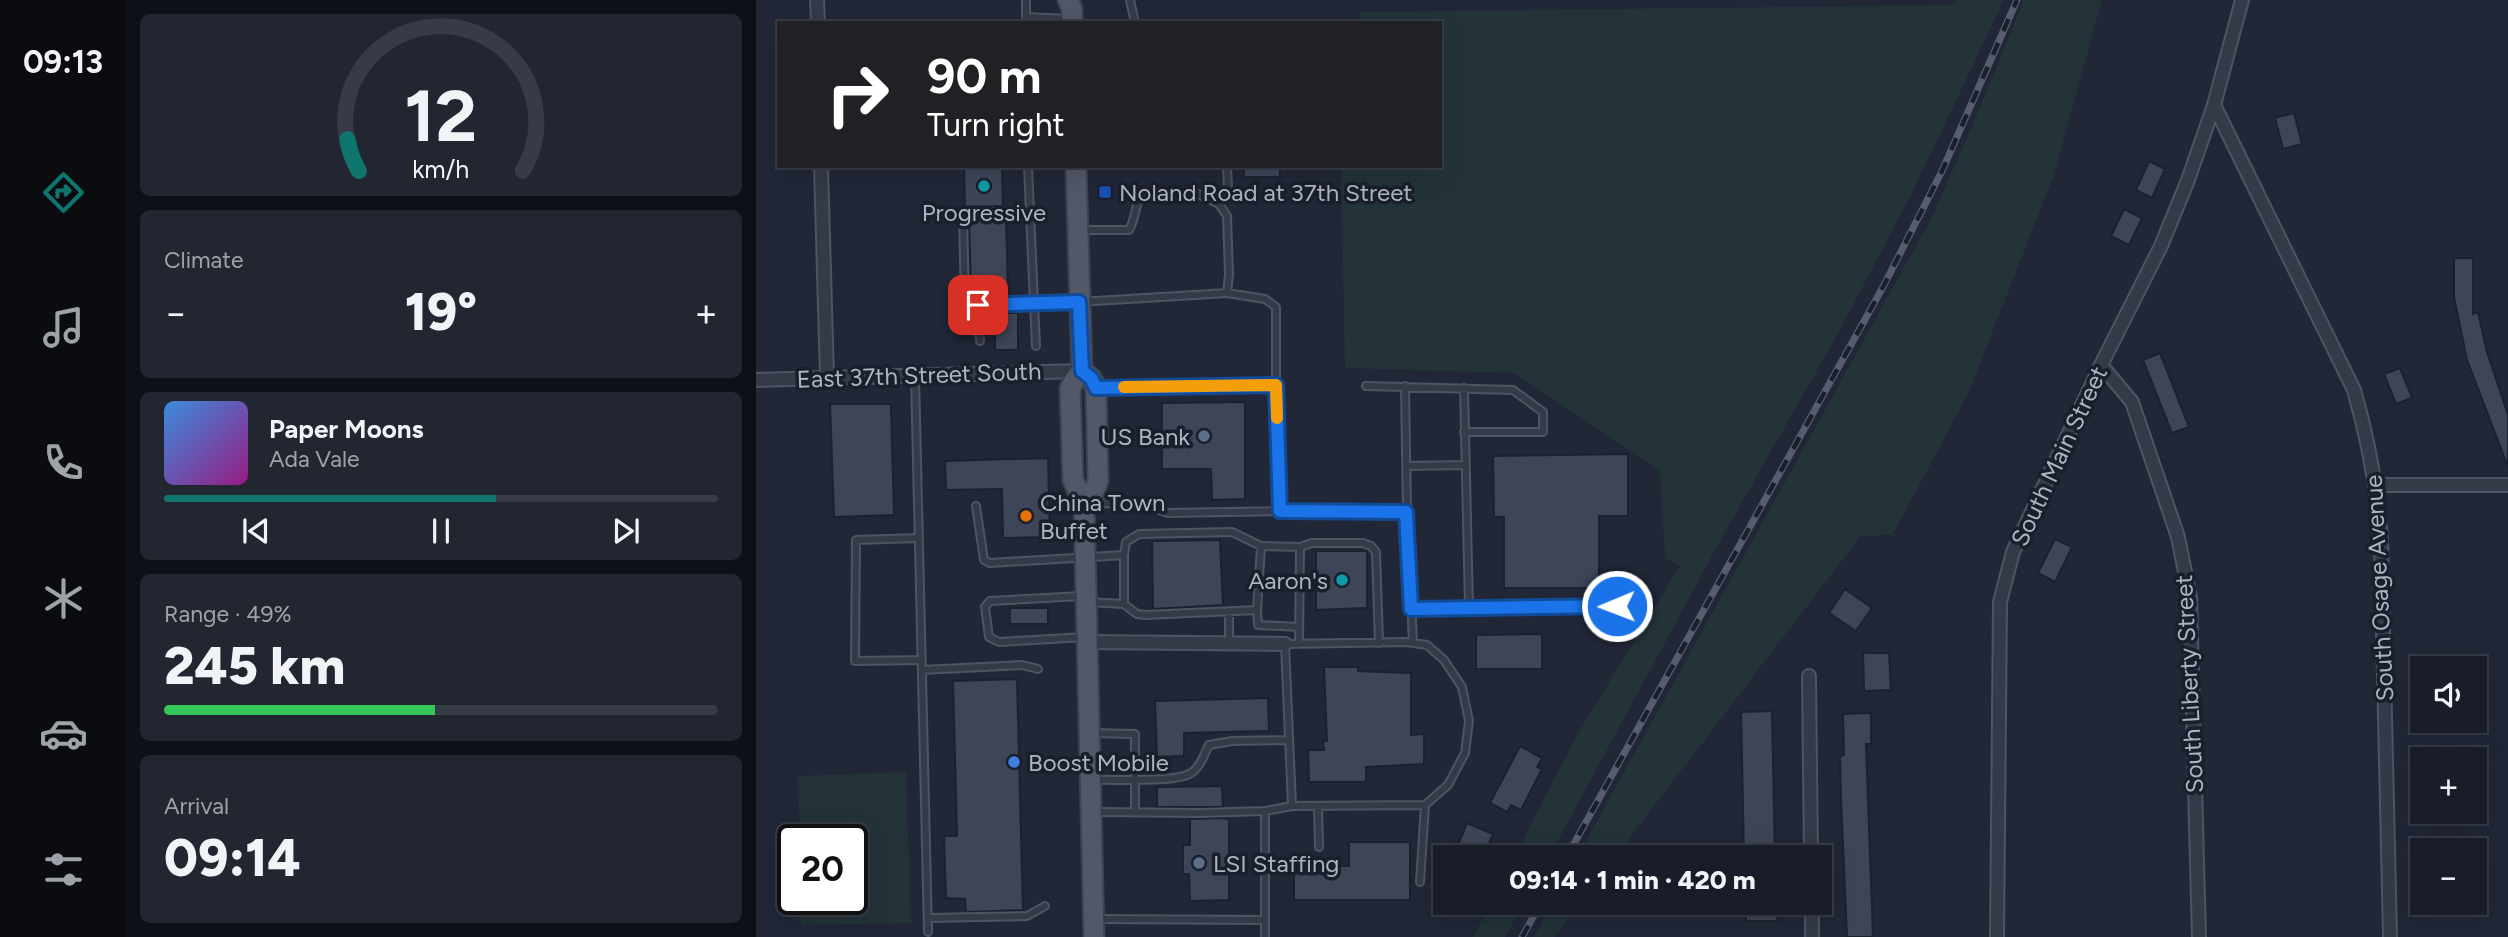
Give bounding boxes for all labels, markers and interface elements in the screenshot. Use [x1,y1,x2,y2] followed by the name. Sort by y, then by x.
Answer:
[23,43,103,81] text: 09:13
[927,46,1042,105] text: 90 m
[812,49,903,140] icon: right
[405,72,477,159] text: 12
[927,106,1065,144] text: Turn right
[412,154,470,184] text: km/h
[39,168,88,217] icon: directions
[976,178,992,194] marker: Progressive
[1119,178,1412,207] place label: Noland Road at 37th Street
[1097,184,1113,200] marker: Noland Road at 37th Street
[922,198,1046,227] place label: Progressive
[164,246,243,274] text: Climate
[948,275,1008,335] pin
[405,281,477,343] text: 19°
[959,286,997,324] icon: arrive
[164,290,188,336] text: −
[694,290,718,336] text: +
[39,303,88,352] icon: music
[796,356,1042,394] street label: East 37th Street South
[2005,361,2113,551] street label: South Main Street
[269,413,424,445] text: Paper Moons
[1100,422,1190,451] place label: US Bank
[1196,428,1212,444] marker: US Bank
[39,438,88,487] icon: phone
[269,445,360,473] text: Ada Vale
[2359,474,2399,702] street label: South Osage Avenue
[1040,488,1165,545] place label: China Town Buffet
[1018,508,1034,524] marker: China Town Buffet
[237,512,275,550] icon: previous
[422,512,460,550] icon: pause
[607,512,645,550] icon: next
[1248,566,1328,595] place label: Aaron's
[1580,569,1654,643] position arrow
[1334,572,1350,588] marker: Aaron's
[39,574,88,623] icon: climate
[2169,574,2209,794] street label: South Liberty Street
[164,600,292,628] text: Range · 49%
[164,635,345,697] text: 245 km
[2410,656,2487,915] map controls
[2410,656,2487,733] button: sound
[39,709,88,758] icon: car
[2410,747,2487,824] button: +
[1028,748,1169,777] place label: Boost Mobile
[1006,754,1022,770] marker: Boost Mobile
[164,792,229,820] text: Arrival
[777,824,868,915] speed limit sign: 20
[164,827,301,889] text: 09:14
[2410,838,2487,915] button: −
[39,845,88,894] icon: filters
[1213,849,1339,878] place label: LSI Staffing
[1191,855,1207,871] marker: LSI Staffing
[1509,864,1756,896] text: 09:14 · 1 min · 420 m

